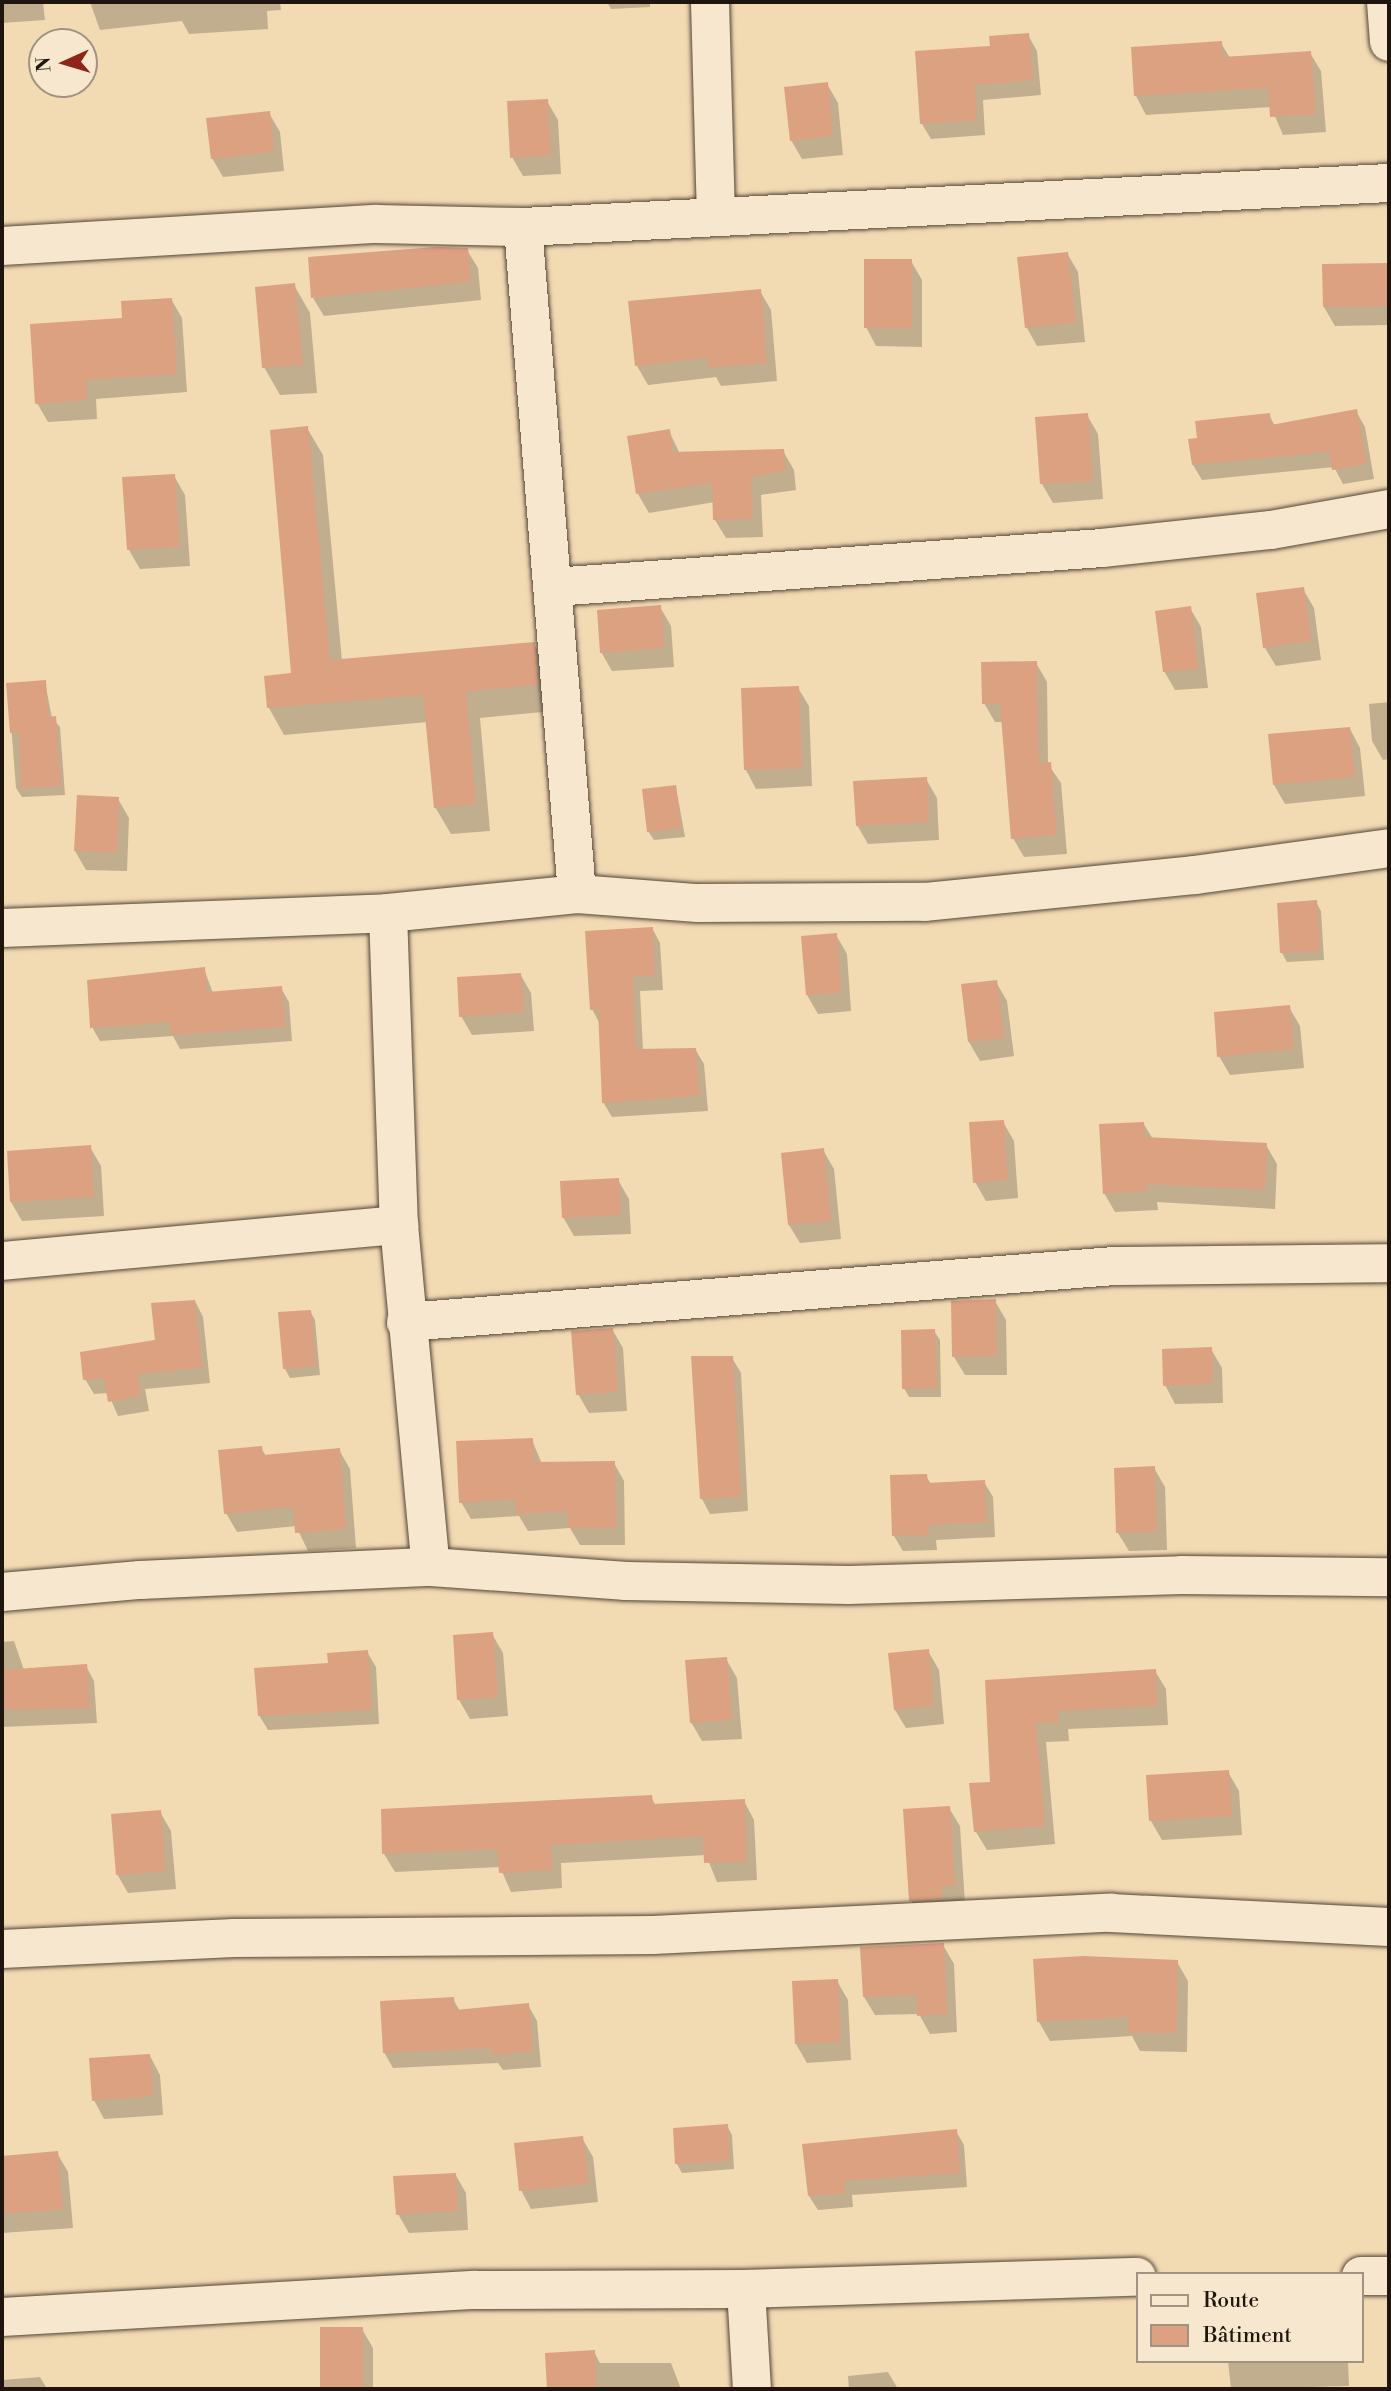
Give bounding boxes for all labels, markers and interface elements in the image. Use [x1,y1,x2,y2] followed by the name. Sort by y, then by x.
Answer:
[28,28,98,98] north arrow
[32,56,57,73] text: N
[1136,2272,1363,2363] legend
[1203,2288,1259,2314] text: Route
[1203,2323,1292,2349] text: Bâtiment

